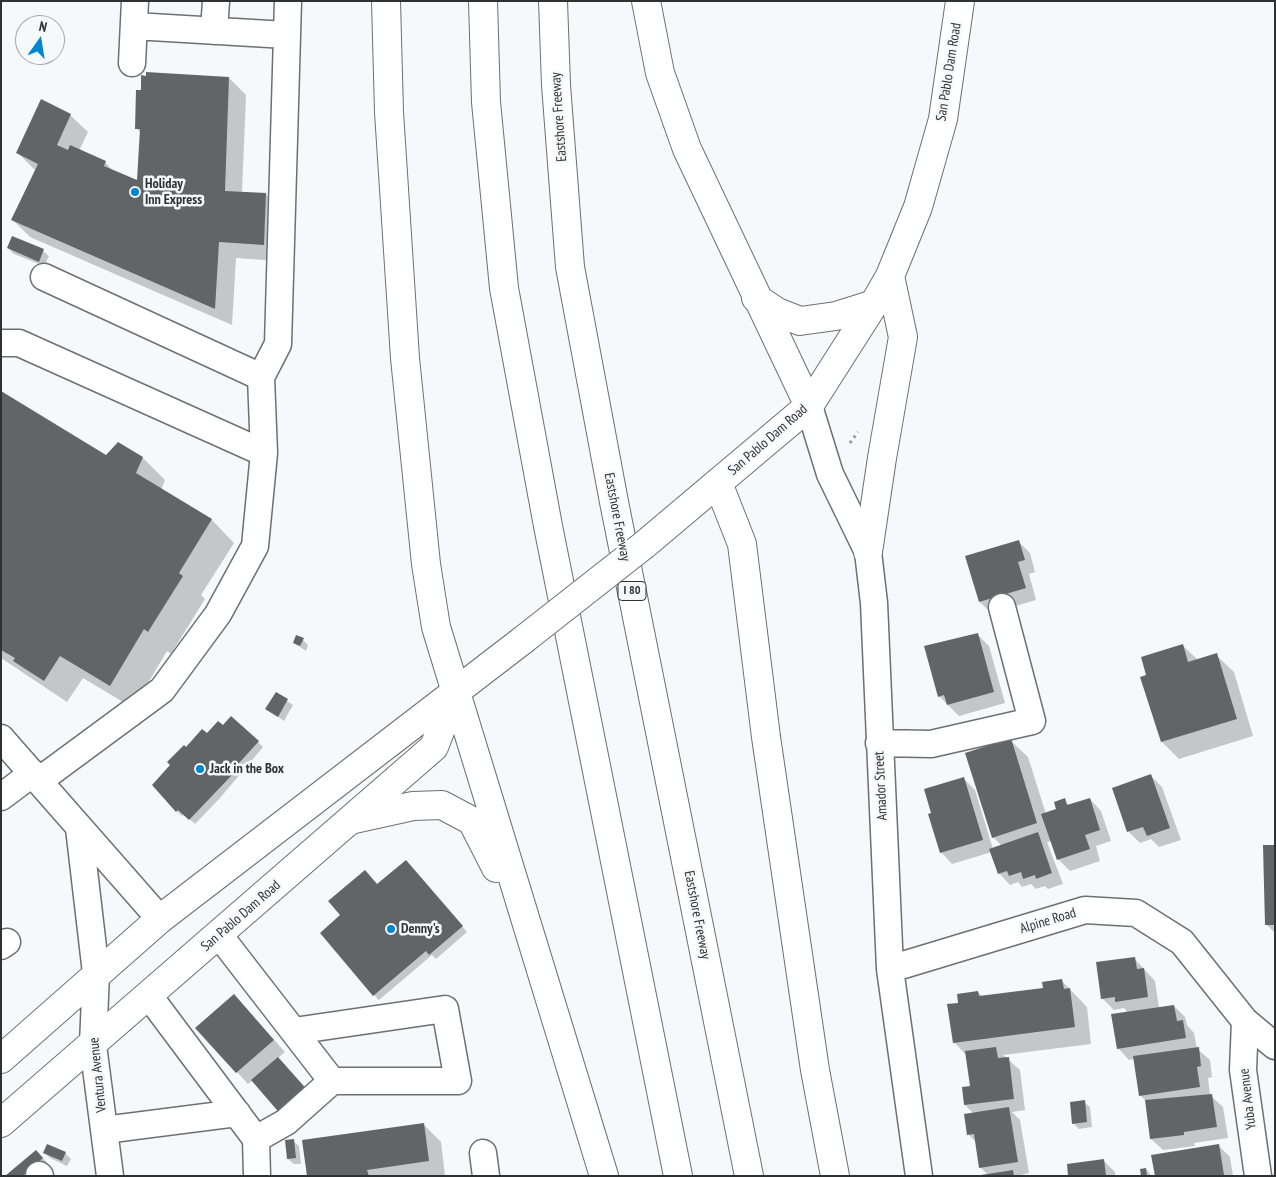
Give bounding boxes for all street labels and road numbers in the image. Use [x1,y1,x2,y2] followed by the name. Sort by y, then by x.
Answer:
[933,22,965,122] street label: San Pablo Dam Road
[547,72,571,162] street label: Eastshore Freeway
[725,401,811,479] street label: San Pablo Dam Road
[600,471,634,563] street label: Eastshore Freeway
[618,582,646,600] road number: I 80
[871,751,891,821] street label: Amador Street
[680,869,714,961] street label: Eastshore Freeway
[198,877,284,955] street label: San Pablo Dam Road
[1018,905,1078,937] street label: Alpine Road
[86,1037,110,1113] street label: Ventura Avenue
[1236,1067,1260,1131] street label: Yuba Avenue

